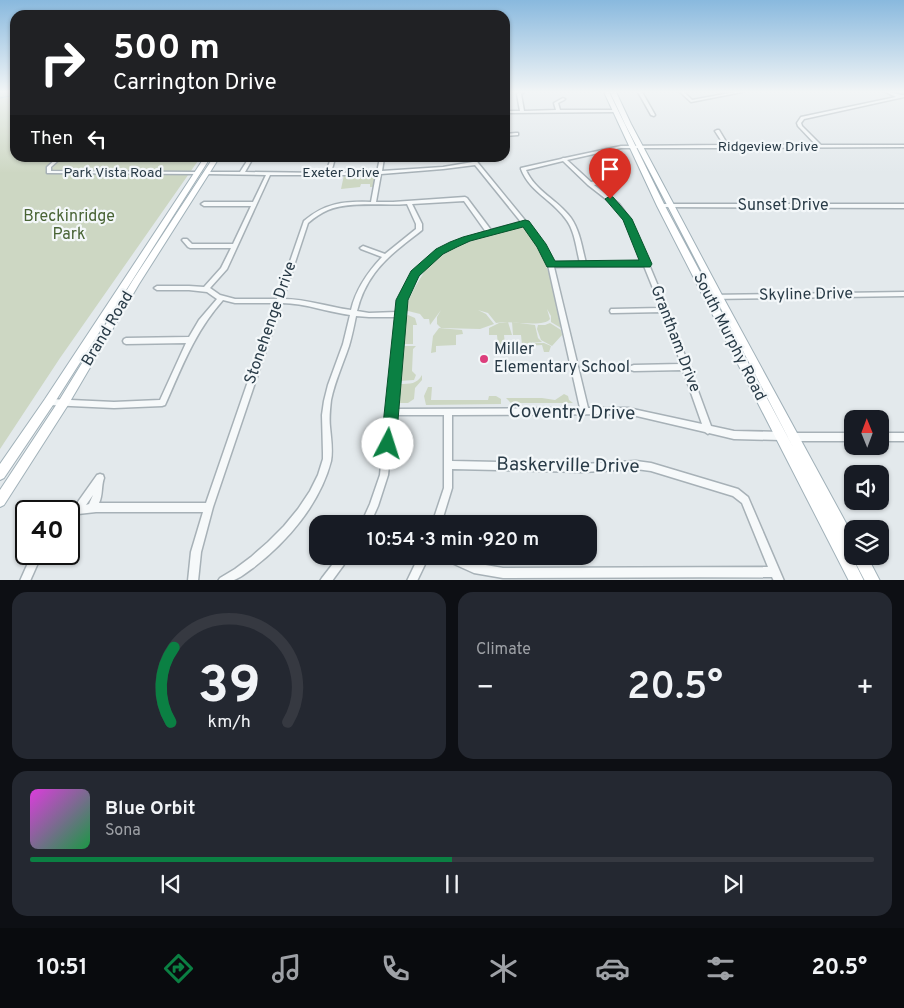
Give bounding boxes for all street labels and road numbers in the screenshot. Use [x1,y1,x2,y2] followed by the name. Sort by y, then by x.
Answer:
[718,139,818,156] street label: Ridgeview Drive
[64,165,162,182] street label: Park Vista Road
[302,165,380,182] street label: Exeter Drive
[737,196,829,216] street label: Sunset Drive
[241,259,301,387] street label: Stonehenge Drive
[688,270,770,404] street label: South Murphy Road
[645,283,705,395] street label: Grantham Drive
[759,284,853,306] street label: Skyline Drive
[78,288,138,370] street label: Brand Road
[508,400,636,426] street label: Coventry Drive
[496,453,640,479] street label: Baskerville Drive

